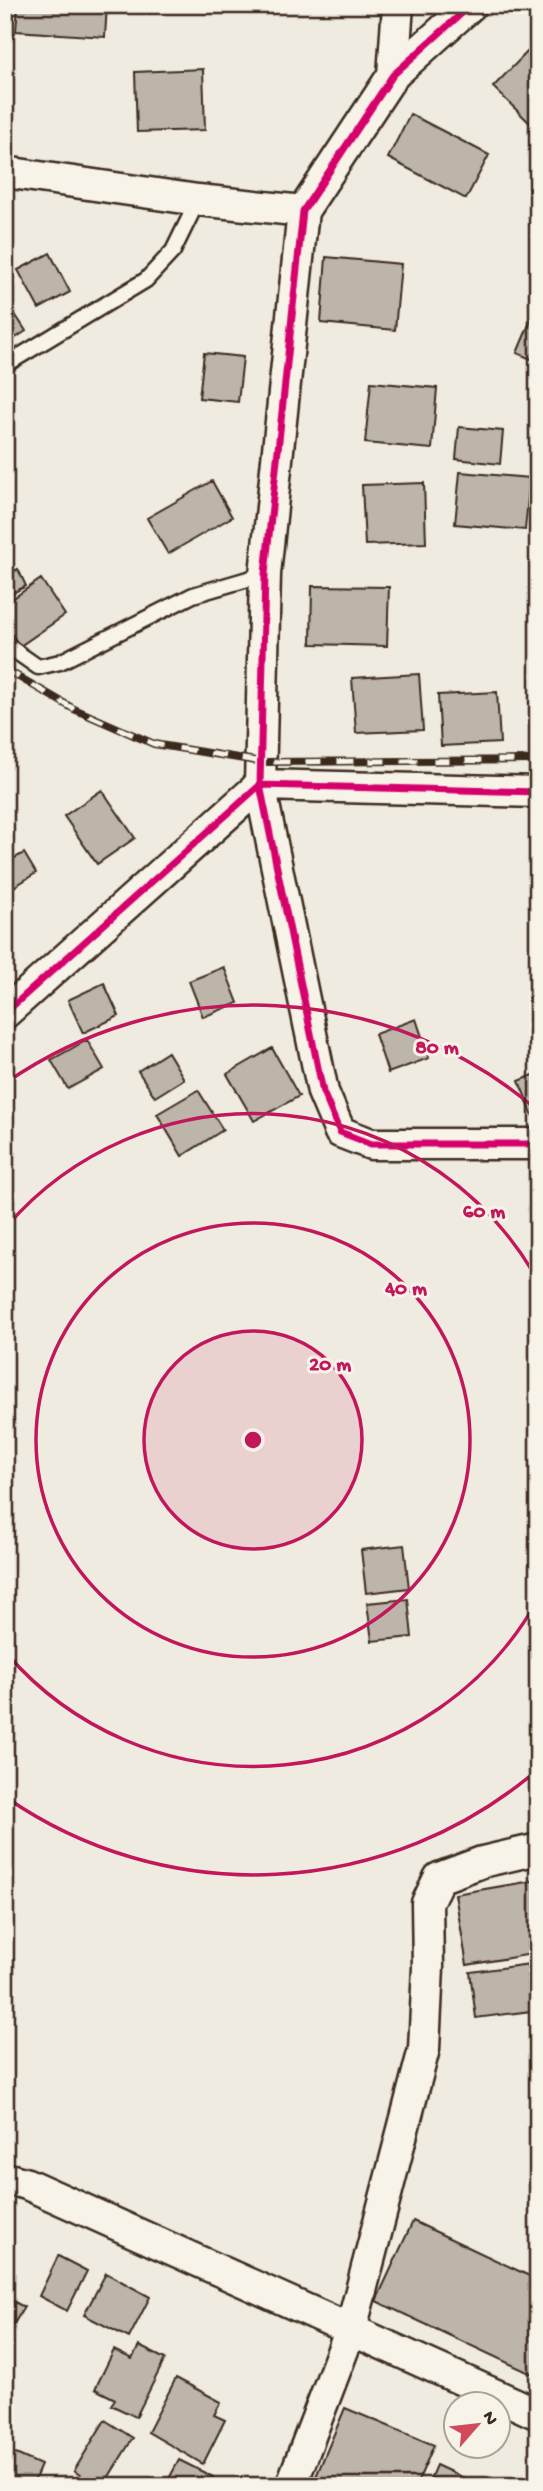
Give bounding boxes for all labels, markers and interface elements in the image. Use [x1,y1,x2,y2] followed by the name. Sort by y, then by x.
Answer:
[415,1037,459,1062] text: 80 m
[463,1201,505,1226] text: 60 m
[384,1278,427,1303] text: 40 m
[309,1354,351,1379] text: 20 m
[241,1428,265,1452] centre of rings
[442,2390,512,2460] north arrow
[476,2408,502,2430] text: N

